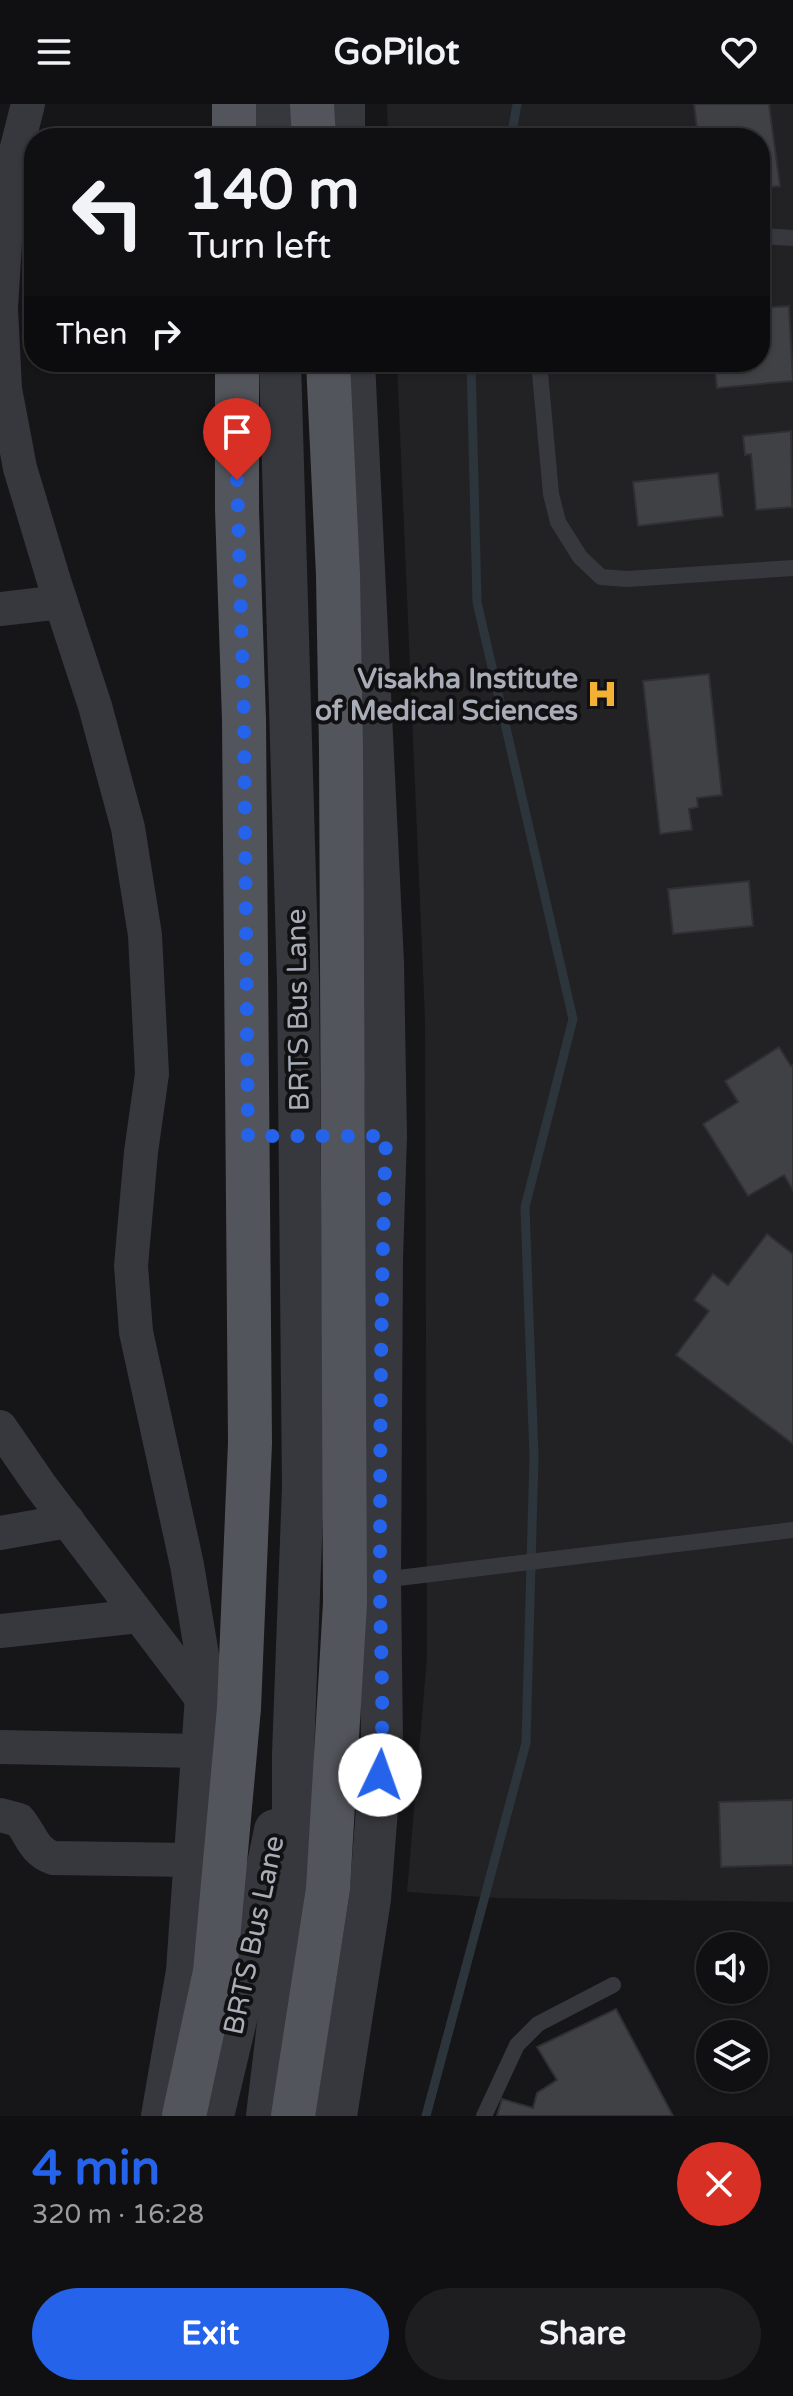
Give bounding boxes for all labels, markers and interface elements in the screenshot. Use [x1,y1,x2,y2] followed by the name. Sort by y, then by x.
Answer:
[32,30,76,74] icon: menu
[717,30,761,74] icon: heart
[334,31,459,74] text: GoPilot
[188,157,359,224] text: 140 m
[56,160,160,264] icon: left
[188,225,331,268] text: Turn left
[144,312,188,356] icon: right
[56,316,128,353] text: Then
[203,398,271,480] pin
[215,410,259,454] icon: arrive
[315,662,578,728] place label: Visakha Institute of Medical Sciences
[585,677,619,711] hospital icon: Visakha Institute of Medical Sciences
[279,908,317,1112] street label: BRTS Bus Lane
[338,1733,422,1817] position arrow
[216,1833,292,2038] street label: BRTS Bus Lane
[696,1932,768,2092] map controls
[696,1932,768,2004] button: sound
[696,2020,768,2092] button: layers
[32,2140,160,2198] text: 4 min
[677,2142,761,2226] button: close
[32,2199,204,2230] text: 320 m · 16:28
[32,2288,389,2380] button: Exit
[405,2288,761,2380] button: Share

